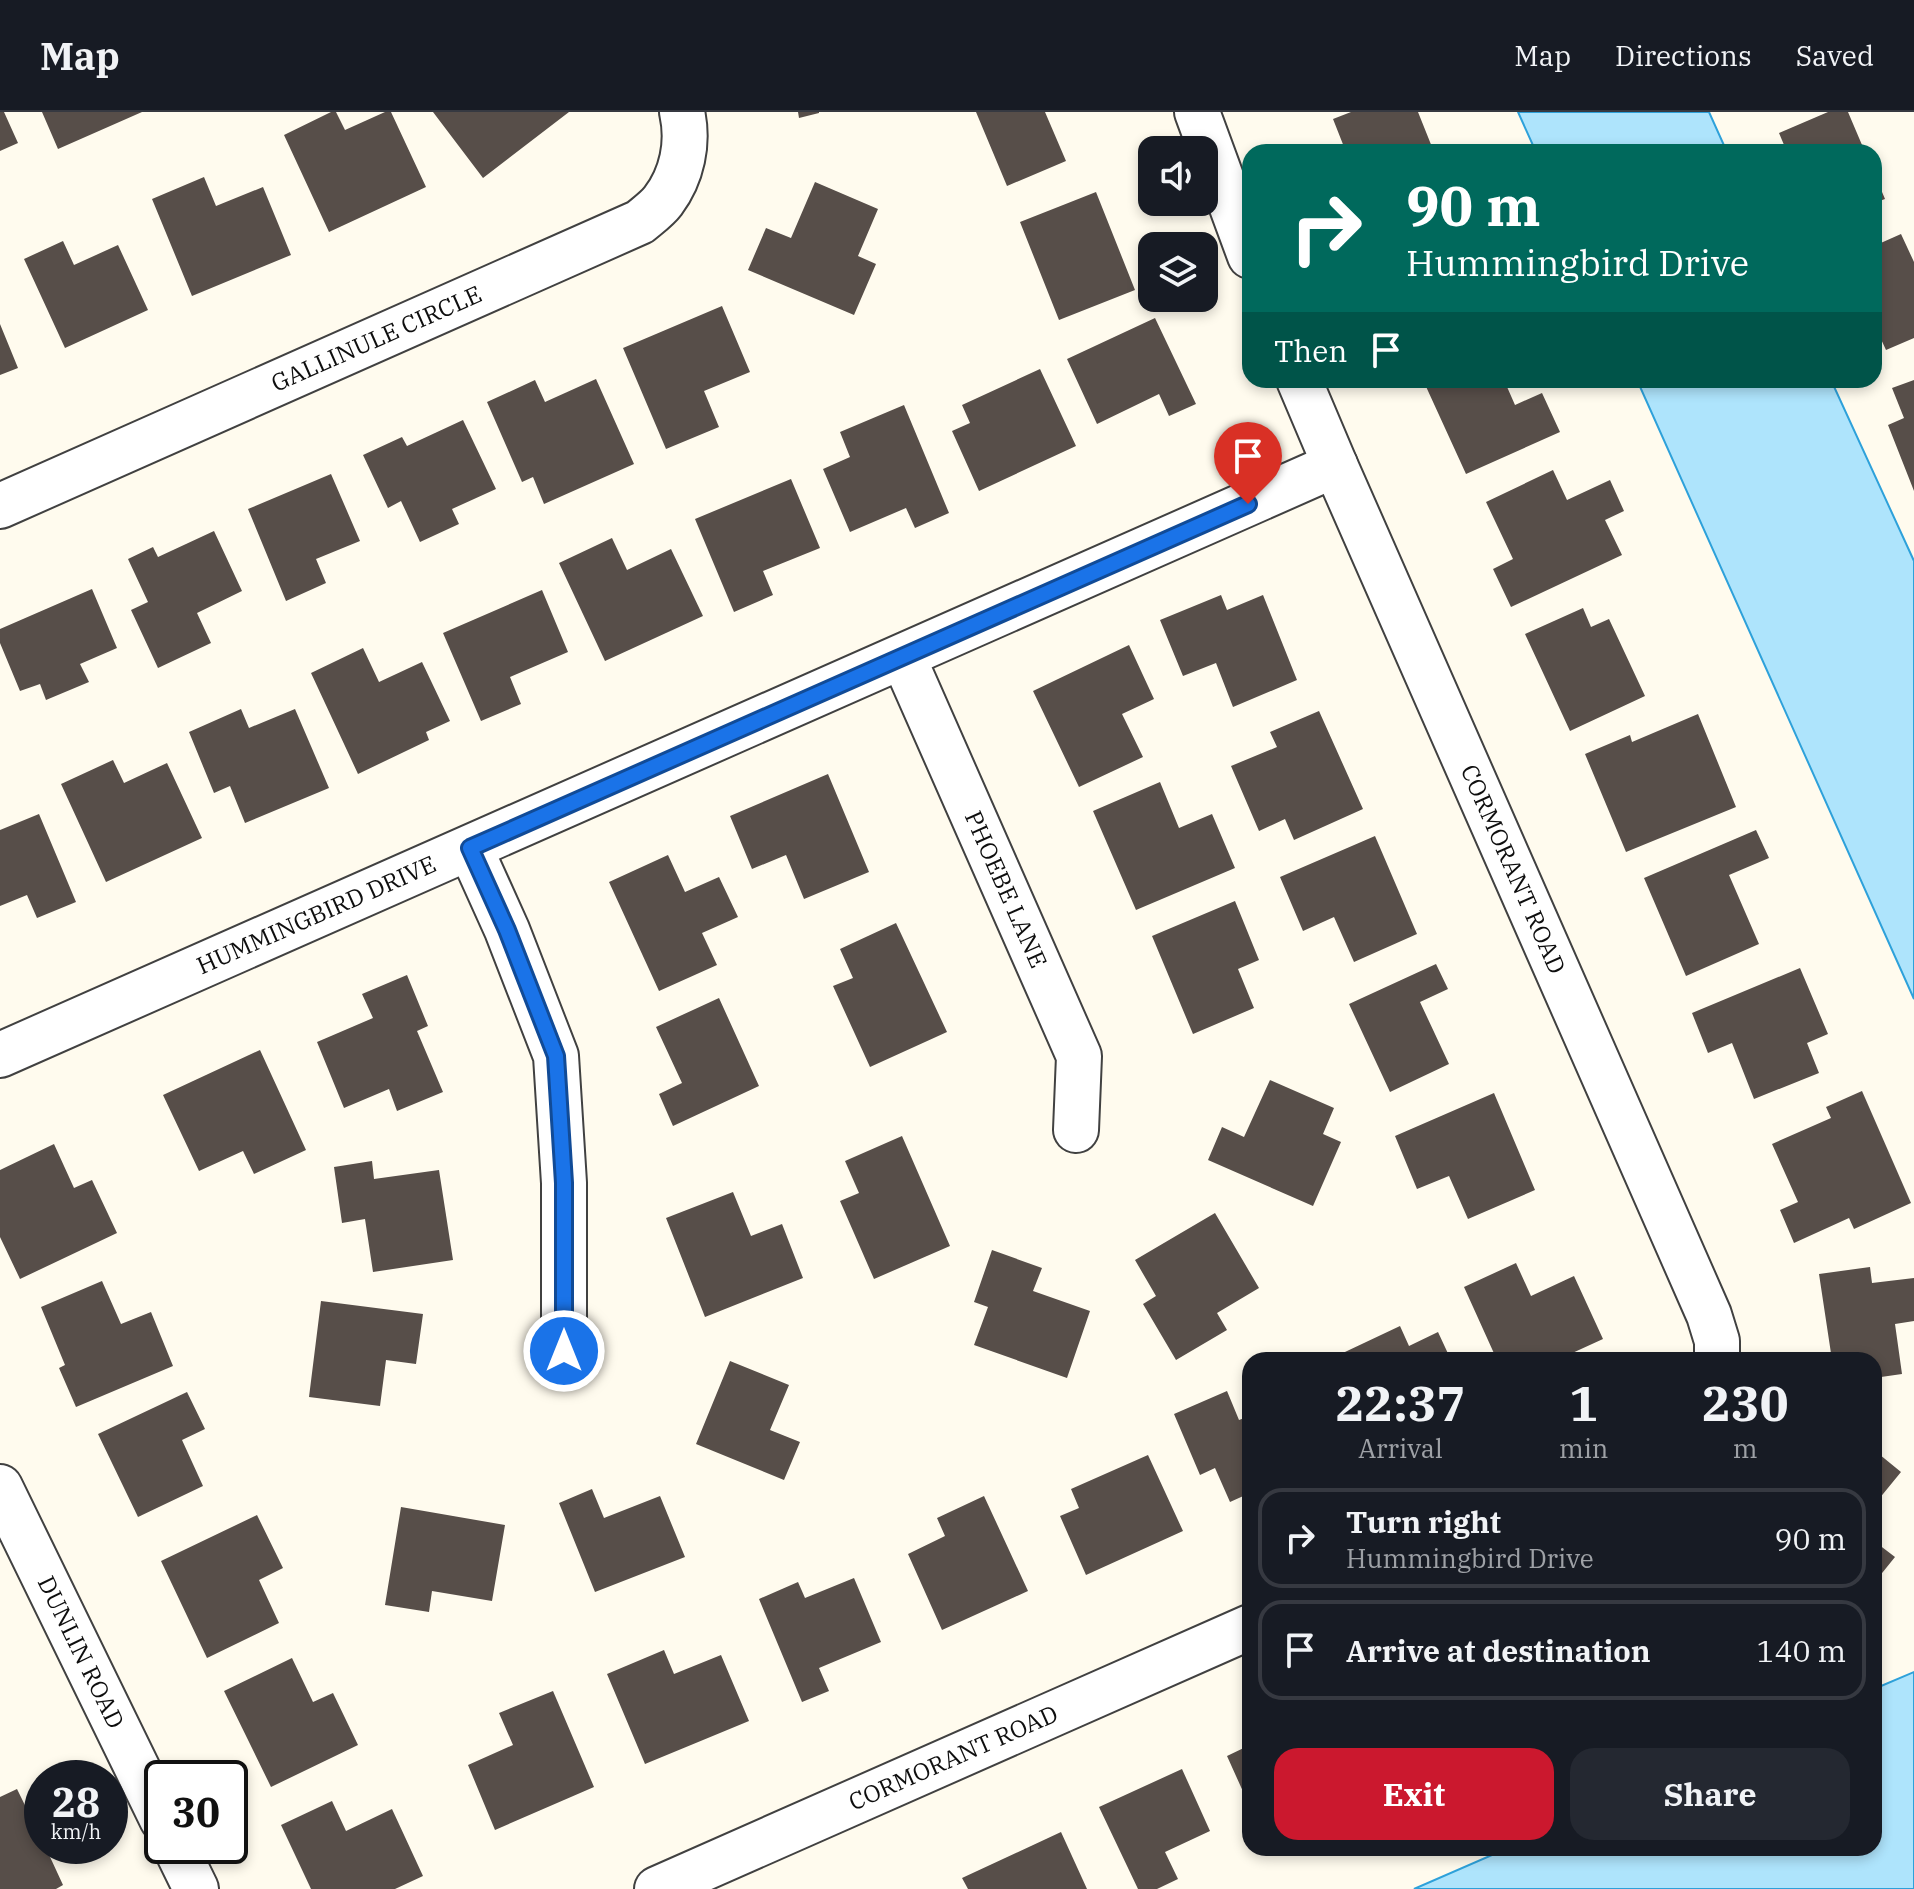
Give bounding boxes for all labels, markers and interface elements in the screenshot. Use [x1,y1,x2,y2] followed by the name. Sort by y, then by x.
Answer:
[40,31,120,80] text: Map
[1514,37,1571,74] text: Map
[1615,37,1752,74] text: Directions
[1796,37,1874,74] text: Saved
[1138,136,1218,312] map controls
[1138,136,1218,216] button: sound
[1406,169,1541,241] text: 90 m
[1274,176,1378,280] icon: right
[1138,232,1218,312] button: layers
[1406,239,1749,286] text: Hummingbird Drive
[266,277,486,399] street label: GALLINULE CIRCLE
[1364,328,1408,372] icon: arrive
[1274,331,1348,370] text: Then
[1214,422,1282,504] pin
[1226,434,1270,478] icon: arrive
[1454,759,1574,978] street label: CORMORANT ROAD
[958,805,1055,973] street label: PHOEBE LANE
[191,847,441,981] street label: HUMMINGBIRD DRIVE
[522,1309,606,1393] position arrow
[1336,1372,1465,1434] text: 22:37
[1569,1372,1598,1434] text: 1
[1702,1372,1788,1434] text: 230
[1358,1431,1443,1465] text: Arrival
[1559,1431,1608,1465] text: min
[1733,1431,1758,1465] text: m
[1346,1502,1501,1541] text: Turn right
[1278,1516,1322,1560] icon: right
[1774,1519,1846,1558] text: 90 m
[1346,1541,1594,1575] text: Hummingbird Drive
[31,1570,132,1734] street label: DUNLIN ROAD
[1278,1628,1322,1672] icon: arrive
[1346,1631,1651,1670] text: Arrive at destination
[1756,1631,1846,1670] text: 140 m
[843,1697,1063,1817] street label: CORMORANT ROAD
[1274,1748,1554,1840] button: Exit
[1570,1748,1850,1840] button: Share
[144,1760,248,1864] speed limit sign: 30
[52,1776,100,1828] text: 28
[51,1818,101,1845] text: km/h

